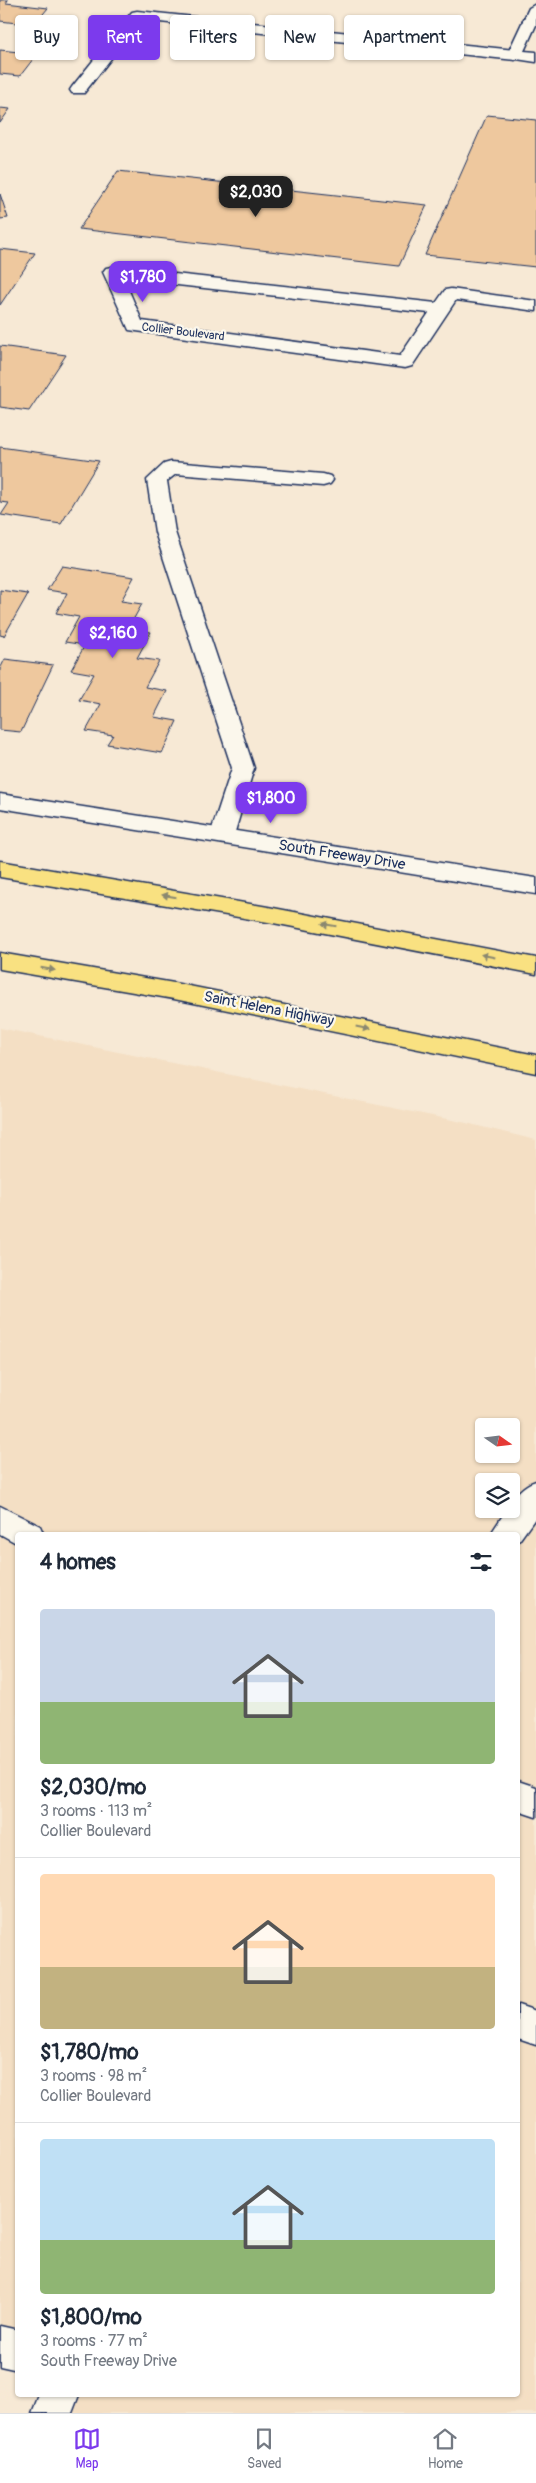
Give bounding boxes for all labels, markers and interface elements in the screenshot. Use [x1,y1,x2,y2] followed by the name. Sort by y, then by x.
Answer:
[15,15,78,60] chip: Buy
[88,15,160,60] chip: Rent
[170,15,255,60] chip: Filters
[265,15,334,60] chip: New
[344,15,464,60] chip: Apartment
[215,176,297,218] pin: $2,030
[230,182,282,202] text: $2,030
[102,260,184,303] pin: $1,780
[120,267,166,287] text: $1,780
[141,319,225,345] street label: Collier Boulevard
[72,616,154,659] pin: $2,160
[89,623,137,643] text: $2,160
[230,782,312,824] pin: $1,800
[247,788,295,808] text: $1,800
[277,836,407,875] street label: South Freeway Drive
[161,891,177,899] one-way arrow
[320,920,336,928] one-way arrow
[481,952,496,960] one-way arrow
[40,966,56,974] one-way arrow
[202,987,336,1031] street label: Saint Helena Highway
[355,1024,371,1032] one-way arrow
[475,1418,520,1462] north arrow
[475,1418,520,1518] map controls
[475,1473,520,1518] button: layers
[467,1548,495,1576] icon: filters
[40,1549,116,1576] text: 4 homes
[223,1641,313,1731] icon: home
[40,1774,146,1801] text: $2,030/mo
[40,1801,152,1821] text: 3 rooms · 113 m²
[40,1821,151,1841] text: Collier Boulevard
[223,1907,313,1997] icon: home
[40,2039,138,2066] text: $1,780/mo
[40,2066,147,2086] text: 3 rooms · 98 m²
[40,2086,151,2106] text: Collier Boulevard
[223,2172,313,2262] icon: home
[40,2304,142,2331] text: $1,800/mo
[40,2331,148,2351] text: 3 rooms · 77 m²
[40,2351,177,2371] text: South Freeway Drive
[73,2425,101,2472] tab: Map
[247,2425,282,2472] tab: Saved
[428,2425,463,2472] tab: Home

